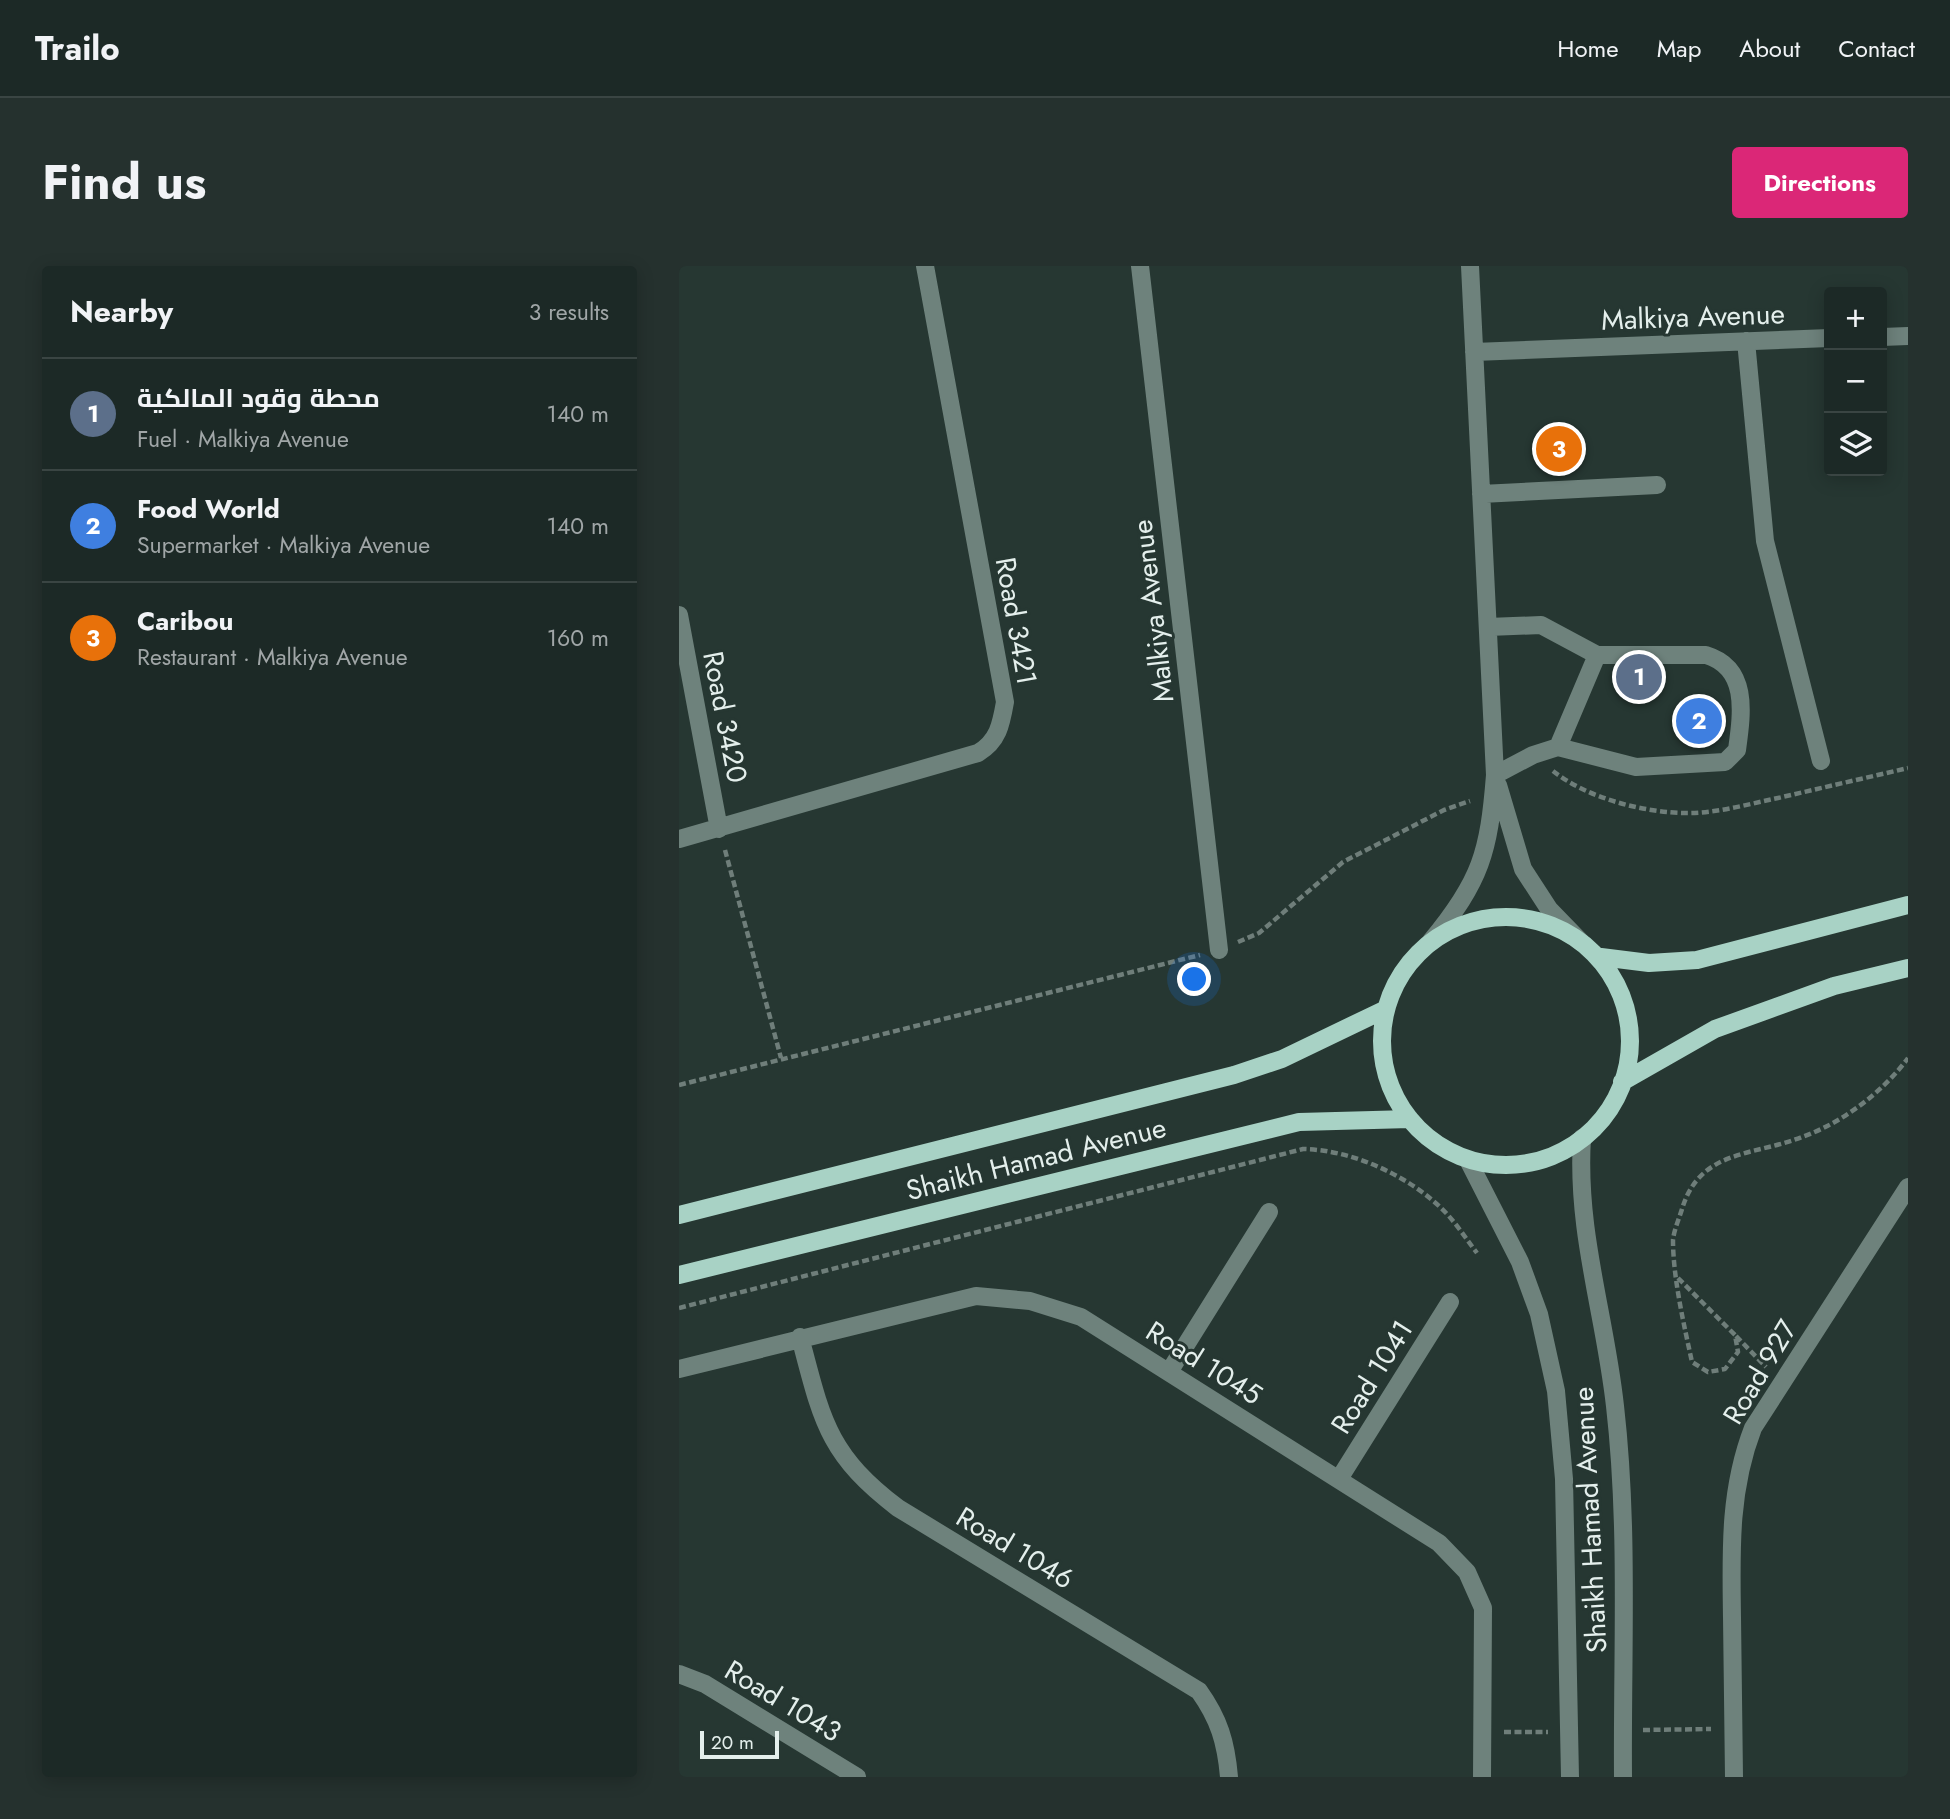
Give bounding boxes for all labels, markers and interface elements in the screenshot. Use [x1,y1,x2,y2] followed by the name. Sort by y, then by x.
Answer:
[35,25,120,72] text: Trailo
[1557,31,1619,66] text: Home
[1657,31,1701,66] text: Map
[1739,31,1800,66] text: About
[1838,31,1915,66] text: Contact
[42,147,206,217] text: Find us
[1732,147,1908,218] button: Directions
[1824,287,1887,476] map controls
[1824,287,1887,350] button: +
[70,290,173,333] text: Nearby
[1601,293,1785,341] street label: Malkiya Avenue
[529,295,609,329] text: 3 results
[1824,350,1887,413] button: −
[137,379,380,417] text: محطة وقود المالكية
[87,397,99,431] text: 1
[547,397,609,431] text: 140 m
[1824,413,1887,476] button: layers
[137,422,349,456] text: Fuel · Malkiya Avenue
[1536,423,1582,475] pin: 3
[137,490,280,528] text: Food World
[85,509,101,543] text: 2
[547,509,609,543] text: 140 m
[1121,517,1185,705] street label: Malkiya Avenue
[137,528,430,562] text: Supermarket · Malkiya Avenue
[985,554,1047,688] street label: Road 3421
[137,602,233,640] text: Caribou
[86,621,100,655] text: 3
[547,621,609,655] text: 160 m
[137,640,408,674] text: Restaurant · Malkiya Avenue
[692,648,758,786] street label: Road 3420
[1616,651,1662,703] pin: 1
[1676,695,1722,747] pin: 2
[1177,962,1211,996] your location
[902,1107,1170,1211] street label: Shaikh Hamad Avenue
[1138,1311,1270,1415] street label: Road 1045
[1321,1312,1423,1442] street label: Road 1041
[1713,1312,1807,1432] street label: Road 927
[1563,1386,1617,1654] street label: Shaikh Hamad Avenue
[948,1497,1082,1599] street label: Road 1046
[717,1650,849,1752] street label: Road 1043
[700,1728,779,1760] scale bar
[711,1729,754,1756] text: 20 m

